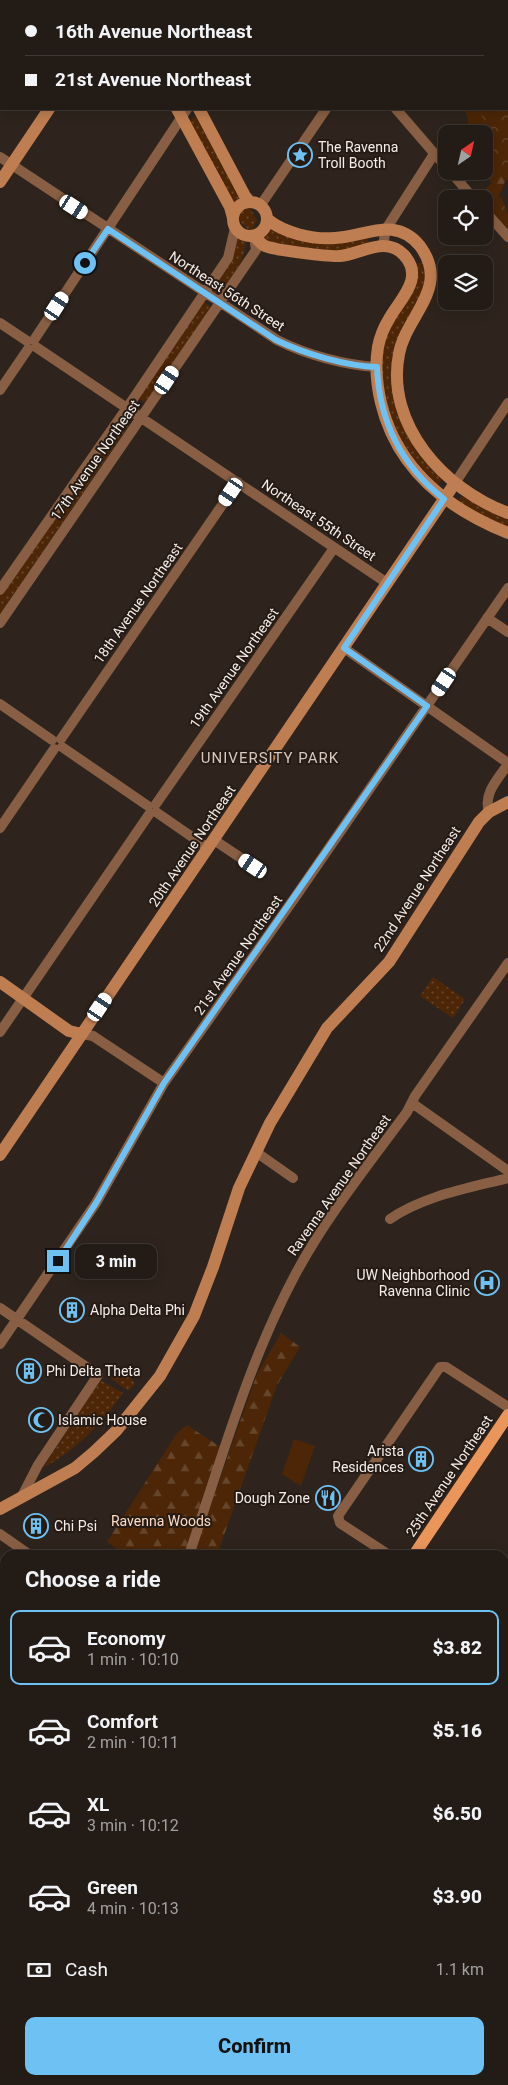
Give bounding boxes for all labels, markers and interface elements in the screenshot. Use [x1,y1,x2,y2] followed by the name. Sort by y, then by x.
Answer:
[55,20,252,43] text: 16th Avenue Northeast
[55,68,251,91] text: 21st Avenue Northeast
[438,125,492,180] north arrow
[438,125,493,310] map controls
[318,139,398,171] place label: The Ravenna Troll Booth
[287,142,313,168] place icon: The Ravenna Troll Booth
[438,190,493,245] button: locate
[57,193,90,221] car
[166,248,288,334] street label: Northeast 56th Street
[74,252,96,274] route start
[438,255,493,310] button: layers
[42,289,71,323] car
[152,363,181,397] car
[47,397,143,523] street label: 17th Avenue Northeast
[216,475,245,509] car
[259,476,379,564] street label: Northeast 55th Street
[90,540,186,666] street label: 18th Avenue Northeast
[186,605,282,731] street label: 19th Avenue Northeast
[429,665,458,699] car
[201,749,339,767] district label: UNIVERSITY PARK
[145,782,239,910] street label: 20th Avenue Northeast
[370,823,464,955] street label: 22nd Avenue Northeast
[236,851,269,881] car
[191,892,286,1018] street label: 21st Avenue Northeast
[85,990,114,1024] car
[284,1111,394,1259] street label: Ravenna Avenue Northeast
[76,1244,158,1278] callout: 3 min
[47,1250,69,1272] route end
[96,1252,136,1271] text: 3 min
[356,1267,470,1299] place label: UW Neighborhood Ravenna Clinic
[474,1270,500,1296] hospital icon: UW Neighborhood Ravenna Clinic
[59,1297,85,1323] building icon: Alpha Delta Phi
[90,1302,185,1318] place label: Alpha Delta Phi
[16,1358,42,1384] building icon: Phi Delta Theta
[46,1363,141,1379] place label: Phi Delta Theta
[28,1407,54,1433] mosque icon: Islamic House
[58,1412,147,1428] place label: Islamic House
[402,1412,496,1540] street label: 25th Avenue Northeast
[332,1443,404,1475] place label: Arista Residences
[408,1446,434,1472] building icon: Arista Residences
[315,1485,341,1511] restaurant icon: Dough Zone
[235,1490,310,1506] place label: Dough Zone
[23,1513,49,1539] building icon: Chi Psi
[111,1513,211,1529] park label: Ravenna Woods
[54,1518,97,1534] place label: Chi Psi
[25,1567,161,1592] text: Choose a ride
[27,1625,72,1670] icon: car
[87,1627,166,1650] text: Economy
[433,1636,482,1659] text: $3.82
[87,1650,179,1669] text: 1 min · 10:10
[27,1708,72,1753] icon: car
[87,1710,158,1733] text: Comfort
[433,1719,482,1742] text: $5.16
[87,1733,179,1752] text: 2 min · 10:11
[27,1791,72,1836] icon: car
[87,1793,109,1816] text: XL
[433,1802,482,1825] text: $6.50
[87,1816,179,1835] text: 3 min · 10:12
[27,1874,72,1919] icon: car
[87,1876,138,1899] text: Green
[433,1885,482,1908] text: $3.90
[87,1899,179,1918] text: 4 min · 10:13
[25,1956,53,1984] icon: cash
[65,1958,108,1981] text: Cash
[436,1960,484,1979] text: 1.1 km
[25,2017,484,2075] button: Confirm

